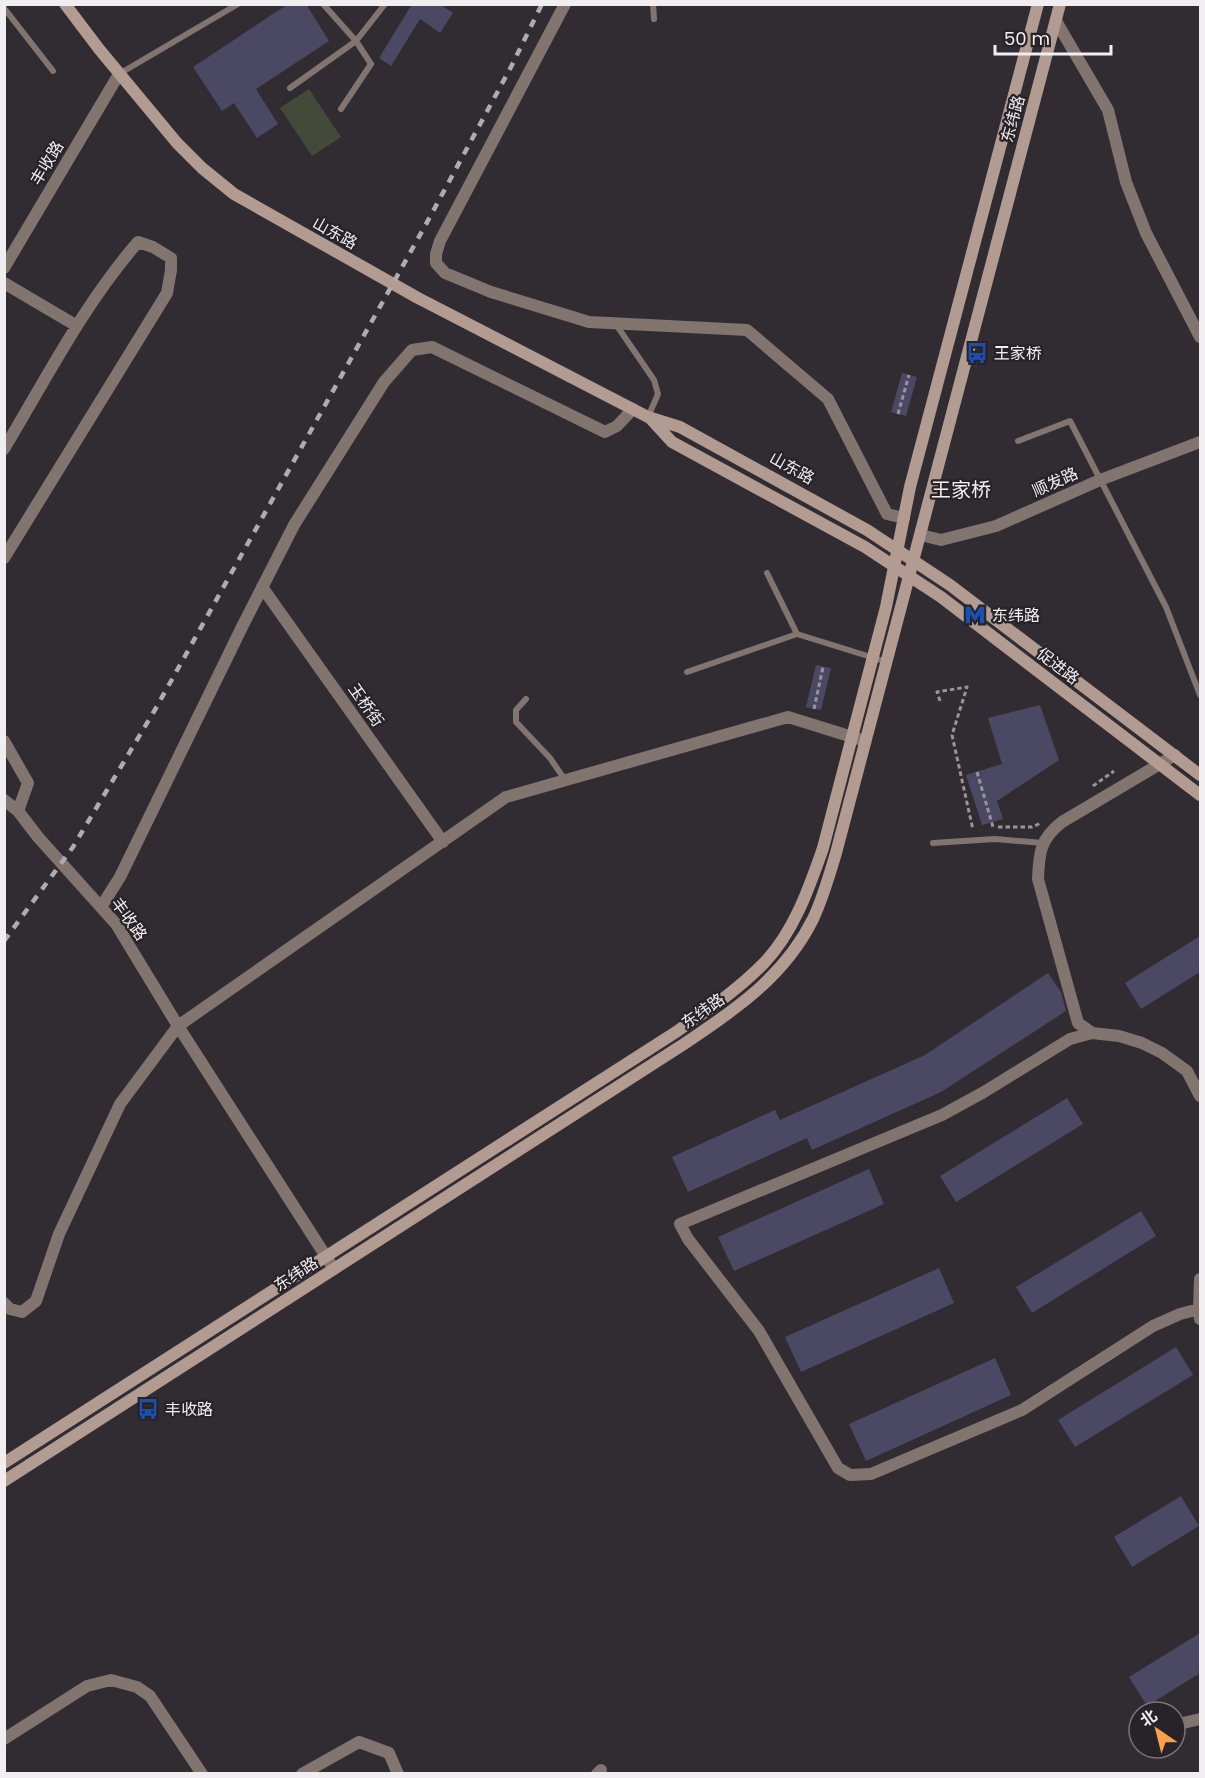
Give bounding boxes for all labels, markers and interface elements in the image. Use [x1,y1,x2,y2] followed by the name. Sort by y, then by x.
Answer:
[995,18,1110,56] scale bar
[1004,26,1050,51] text: 50 m
[996,93,1030,145] street label: 东纬路
[25,136,69,190] street label: 丰收路
[308,211,362,255] street label: 山东路
[965,341,989,365] bus stop icon: 王家桥
[994,342,1042,365] place label: 王家桥
[765,446,819,490] street label: 山东路
[1028,462,1082,502] street label: 顺发路
[931,476,991,504] district label: 王家桥
[963,603,987,627] metro station icon: 东纬路
[992,604,1040,627] place label: 东纬路
[1032,642,1084,690] street label: 促进路
[343,679,389,731] street label: 玉桥街
[106,893,152,945] street label: 丰收路
[677,988,729,1034] street label: 东纬路
[270,1251,322,1297] street label: 东纬路
[136,1397,160,1421] bus stop icon: 丰收路
[165,1398,213,1421] place label: 丰收路
[1127,1700,1187,1760] north arrow
[1136,1704,1162,1732] text: 北

